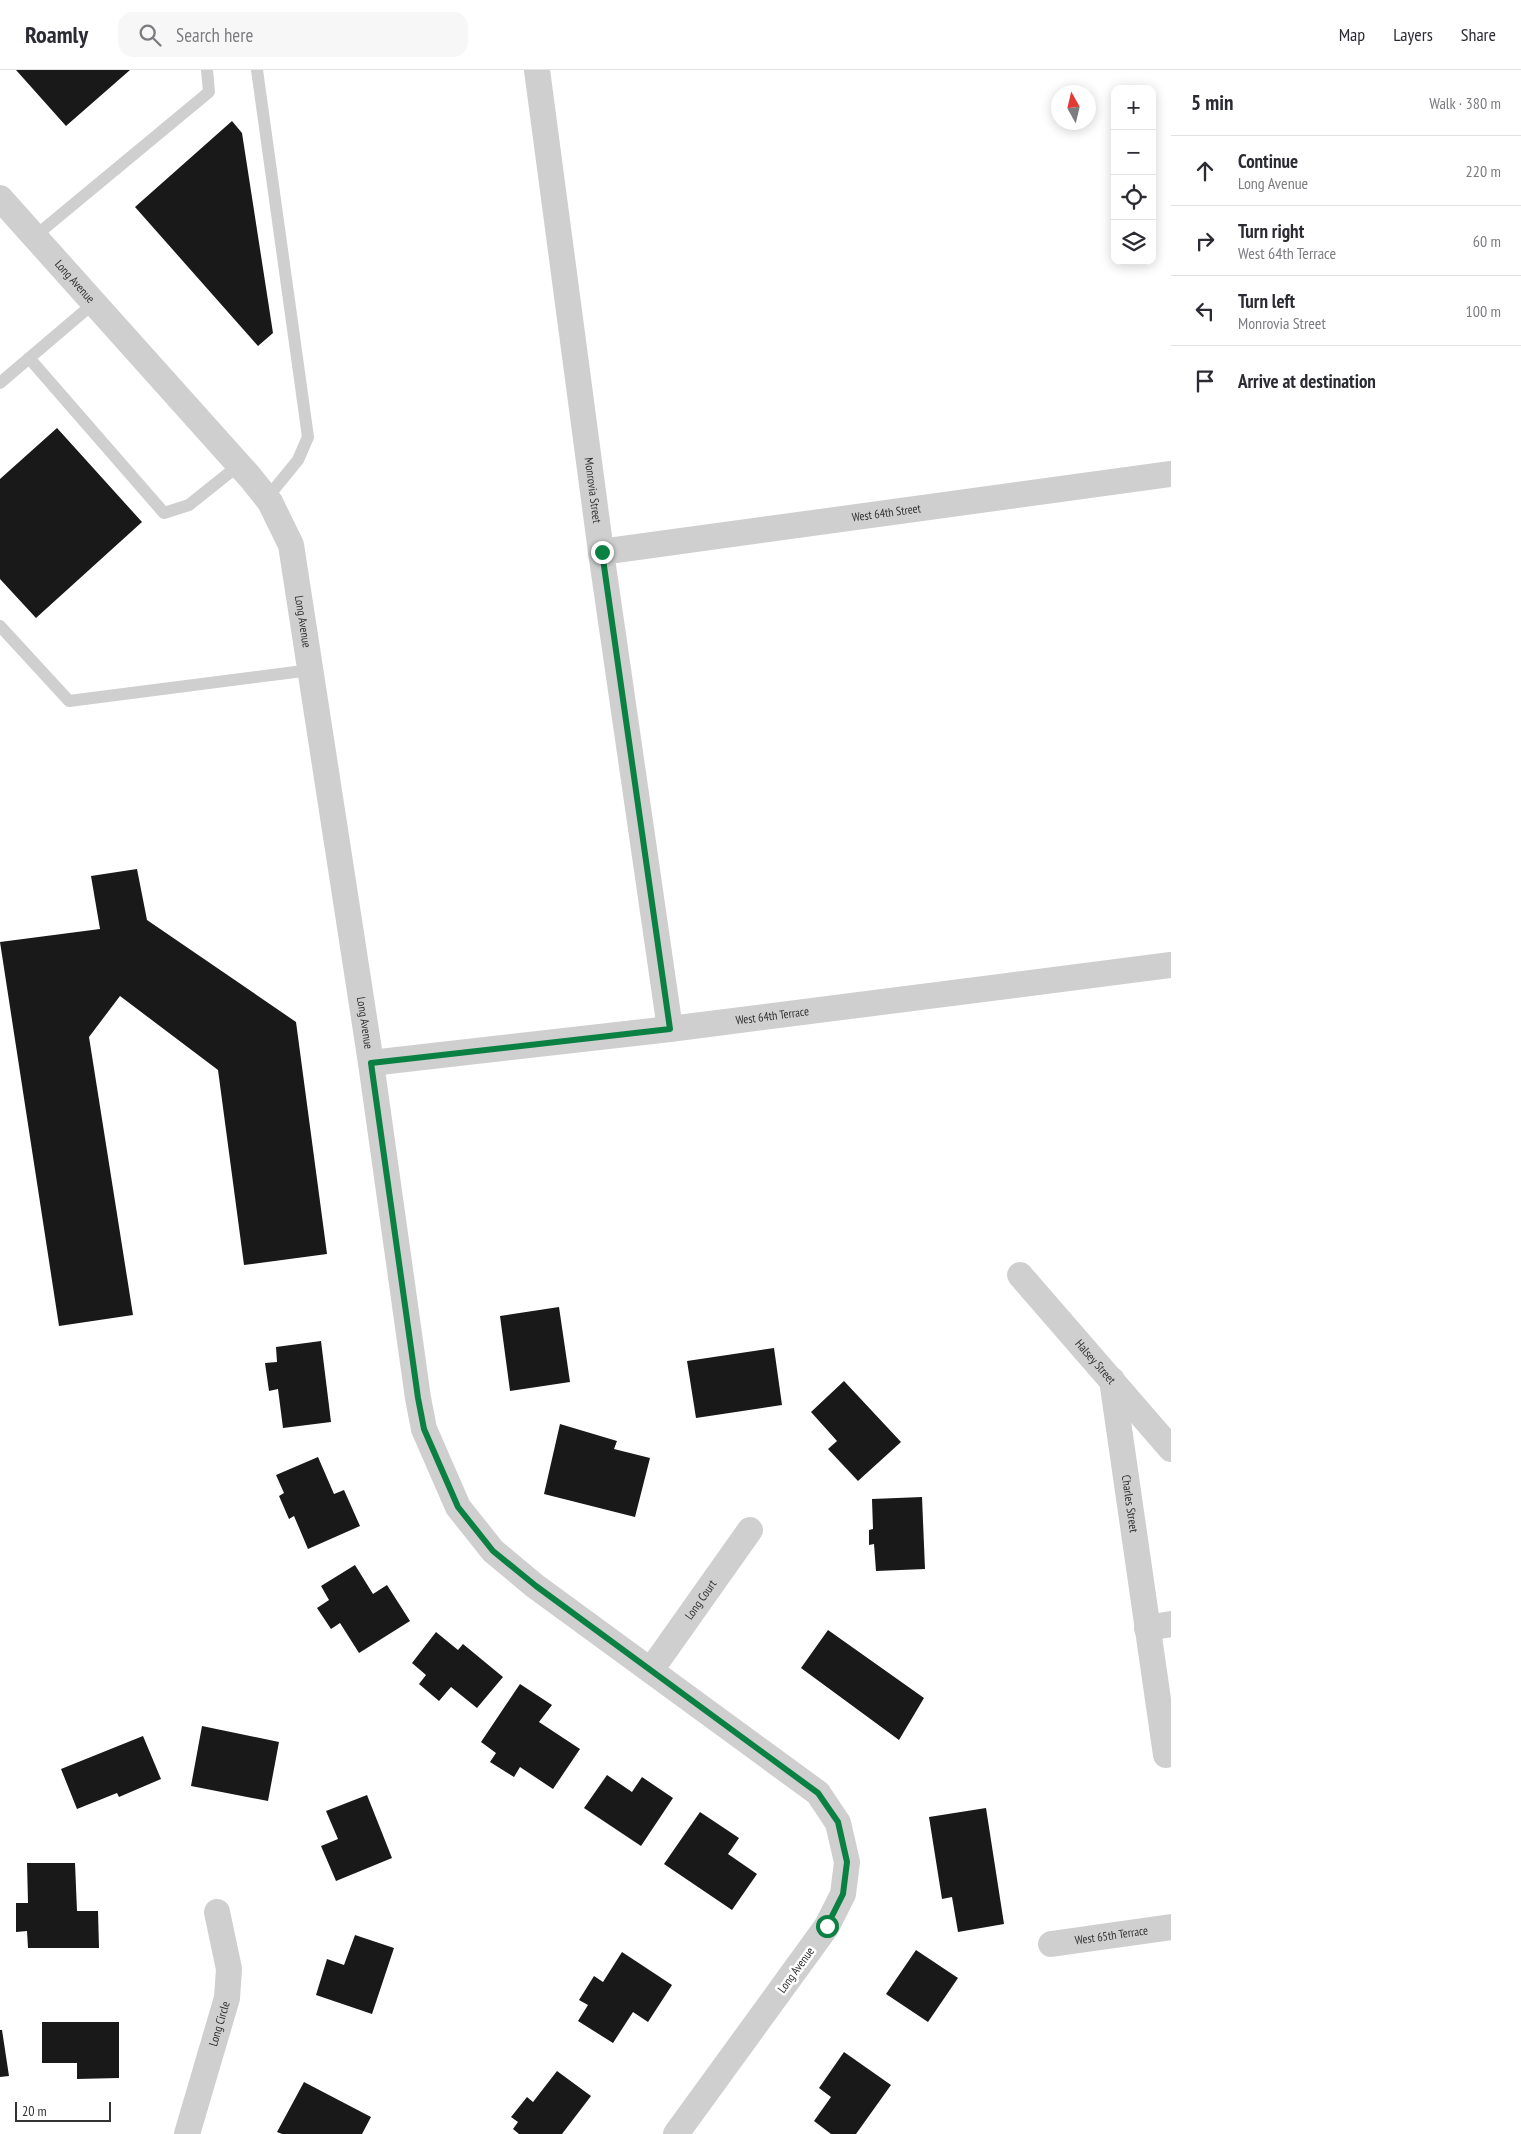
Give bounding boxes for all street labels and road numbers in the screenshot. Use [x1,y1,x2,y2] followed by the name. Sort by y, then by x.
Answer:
[52,256,98,306] street label: Long Avenue
[582,457,605,525] street label: Monrovia Street
[851,500,922,525] street label: West 64th Street
[292,594,315,649] street label: Long Avenue
[354,996,377,1050] street label: Long Avenue
[735,1003,810,1028] street label: West 64th Terrace
[1072,1336,1120,1388] street label: Halsey Street
[1119,1474,1142,1534] street label: Charles Street
[681,1576,720,1622] street label: Long Court
[1074,1922,1149,1948] street label: West 65th Terrace
[774,1944,817,1995] street label: Long Avenue
[205,1999,233,2048] street label: Long Circle

